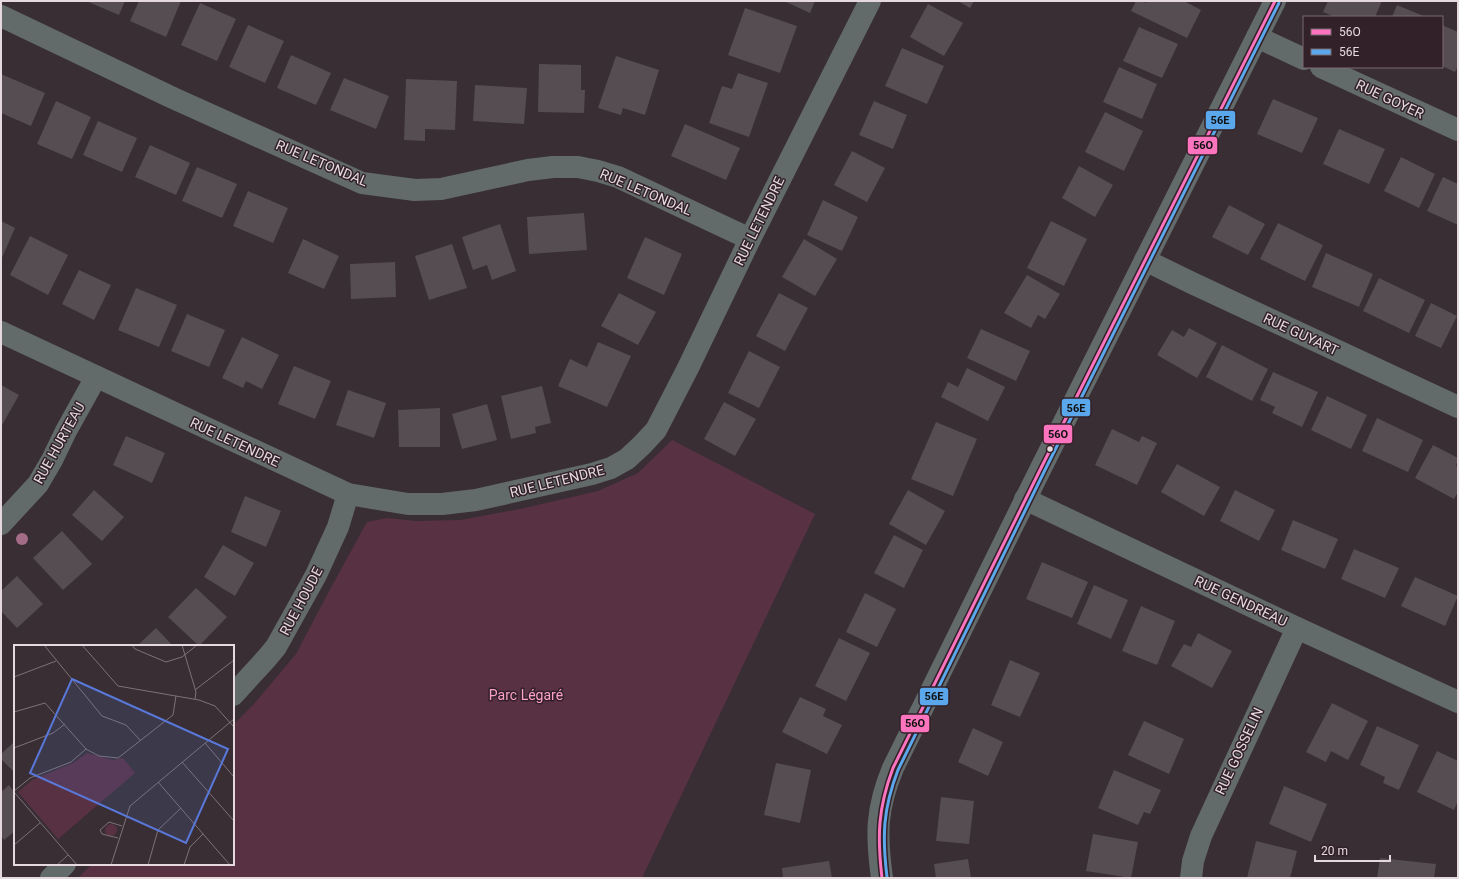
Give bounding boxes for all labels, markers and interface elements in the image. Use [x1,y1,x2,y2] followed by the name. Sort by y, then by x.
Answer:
[1303,16,1443,68] legend
[1339,25,1361,39] text: 56O
[1339,45,1359,59] text: 56E
[1354,76,1427,122] street label: RUE GOYER
[1205,110,1236,130] line badge: 56E
[1211,114,1229,127] text: 56E
[274,136,371,190] street label: RUE LETONDAL
[1187,136,1218,155] line badge: 56O
[1193,139,1214,152] text: 56O
[598,165,695,219] street label: RUE LETONDAL
[731,174,787,268] street label: RUE LETENDRE
[1261,310,1342,359] street label: RUE GUYART
[1061,398,1091,417] line badge: 56E
[30,399,88,487] street label: RUE HURTEAU
[1067,402,1085,415] text: 56E
[188,414,282,470] street label: RUE LETENDRE
[1043,424,1073,444] line badge: 56O
[1048,428,1069,441] text: 56O
[1045,444,1055,454] unlabelled marker
[508,462,606,500] street label: RUE LETENDRE
[276,564,326,638] street label: RUE HOUDE
[1192,573,1290,629] street label: RUE GENDREAU
[14,645,234,865] inset map
[489,687,563,703] park label: Parc Légaré
[919,687,949,706] line badge: 56E
[925,690,943,703] text: 56E
[1212,705,1266,797] street label: RUE GOSSELIN
[900,714,930,733] line badge: 56O
[905,717,926,730] text: 56O
[1315,837,1390,863] scale bar
[1321,844,1348,858] text: 20 m

